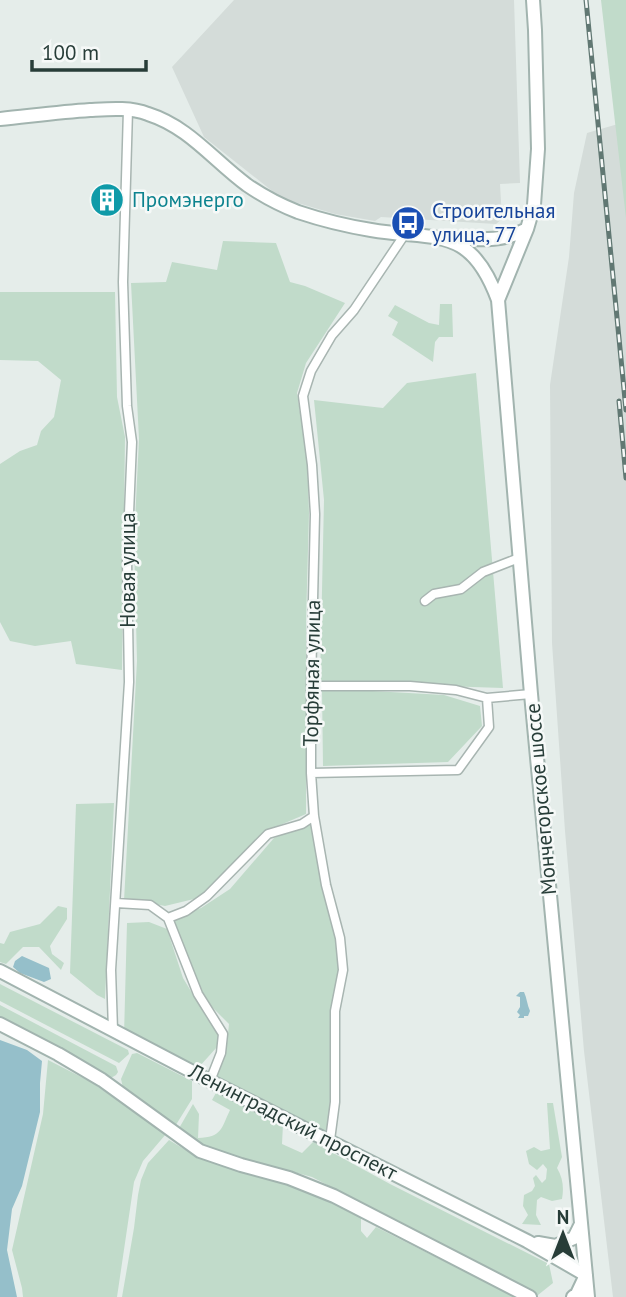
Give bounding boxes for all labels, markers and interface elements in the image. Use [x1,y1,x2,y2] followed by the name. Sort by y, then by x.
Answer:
[32,28,145,72] scale bar
[42,39,99,66] text: 100 m
[88,181,126,219] building icon: Промэнерго
[132,186,244,213] place label: Промэнерго
[432,197,555,248] place label: Строительная улица, 77
[389,204,427,242] bus stop icon: Строительная улица, 77
[114,512,141,628] street label: Новая улица
[297,599,326,747] street label: Торфяная улица
[519,702,562,896] street label: Мончегорское шоссе
[184,1057,403,1186] street label: Ленинградский проспект
[528,1199,598,1269] north arrow
[557,1205,569,1229] text: N

